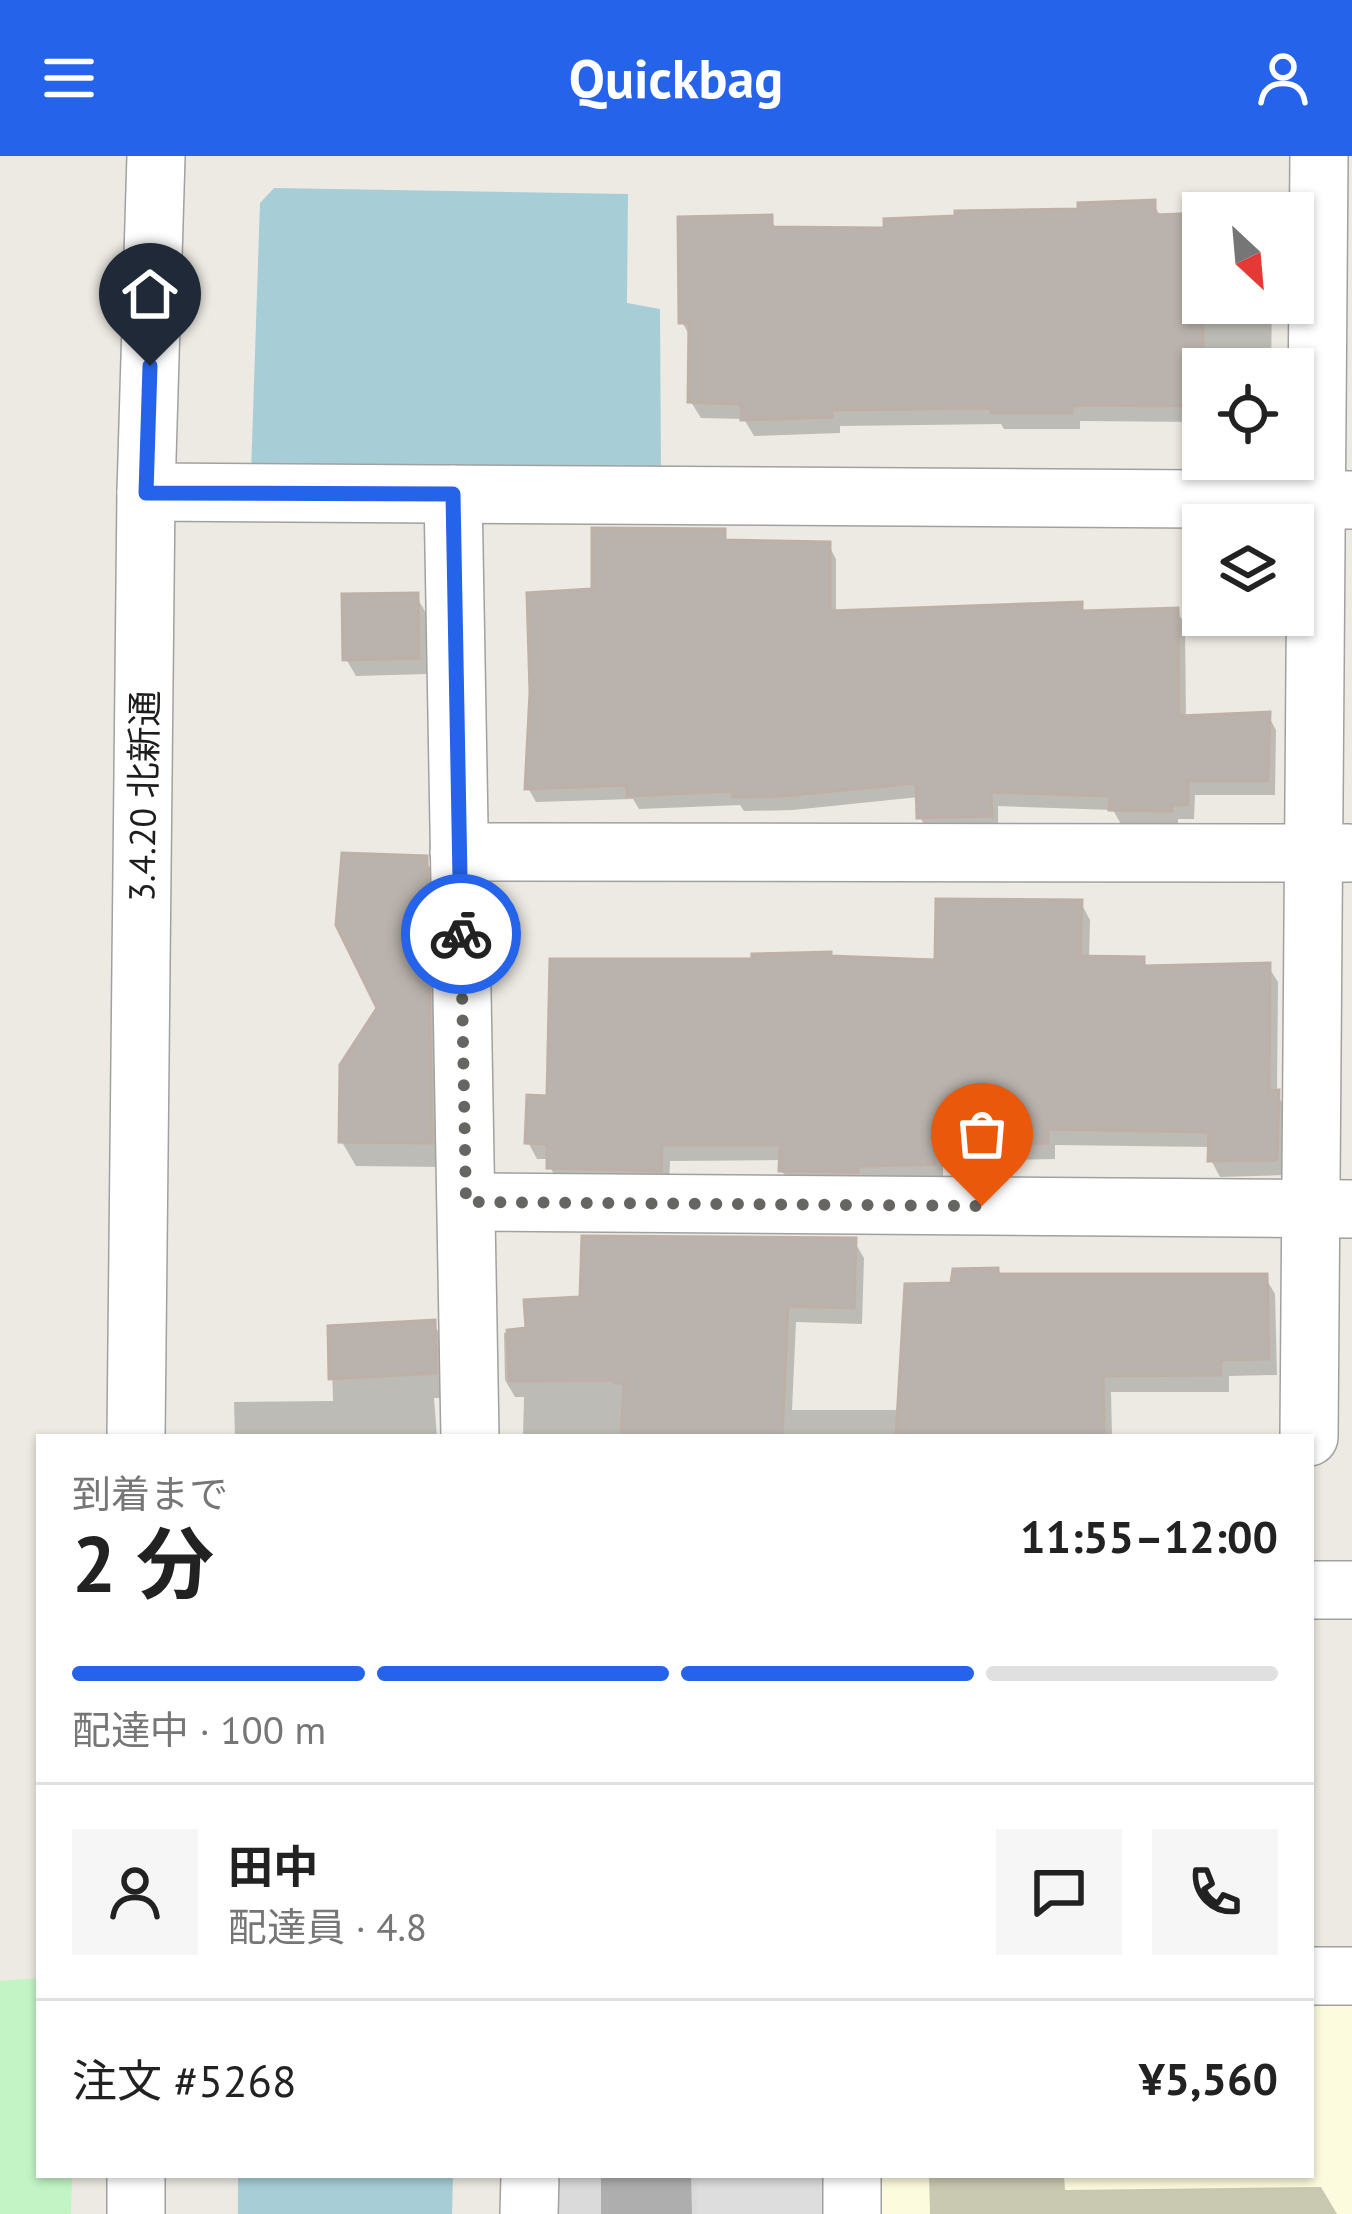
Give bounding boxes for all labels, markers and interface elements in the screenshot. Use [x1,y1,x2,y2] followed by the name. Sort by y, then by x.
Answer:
[569,43,783,113] text: Quickbag
[36,45,102,111] icon: menu
[1250,45,1316,111] icon: person
[1182,192,1314,324] north arrow
[1182,192,1314,636] map controls
[99,243,201,366] pin
[117,261,183,327] icon: home
[1182,348,1314,480] button: locate
[1182,504,1314,636] button: layers
[117,690,168,902] street label: 3.4.20 北新通
[401,874,521,994] courier
[428,901,494,967] icon: bike
[931,1083,1033,1206] pin
[949,1101,1015,1167] icon: bag
[72,1468,228,1519] text: 到着まで
[1020,1507,1278,1565] text: 11:55–12:00
[72,1513,214,1614] text: 2 分
[72,1704,326,1755] text: 配達中 · 100 m
[72,1829,198,1955] button: person
[996,1829,1122,1955] button: chat
[1152,1829,1278,1955] button: phone
[228,1837,318,1895] text: 田中
[228,1901,427,1952] text: 配達員 · 4.8
[1139,2049,1278,2107] text: ¥5,560
[72,2051,297,2109] text: 注文 #5268

